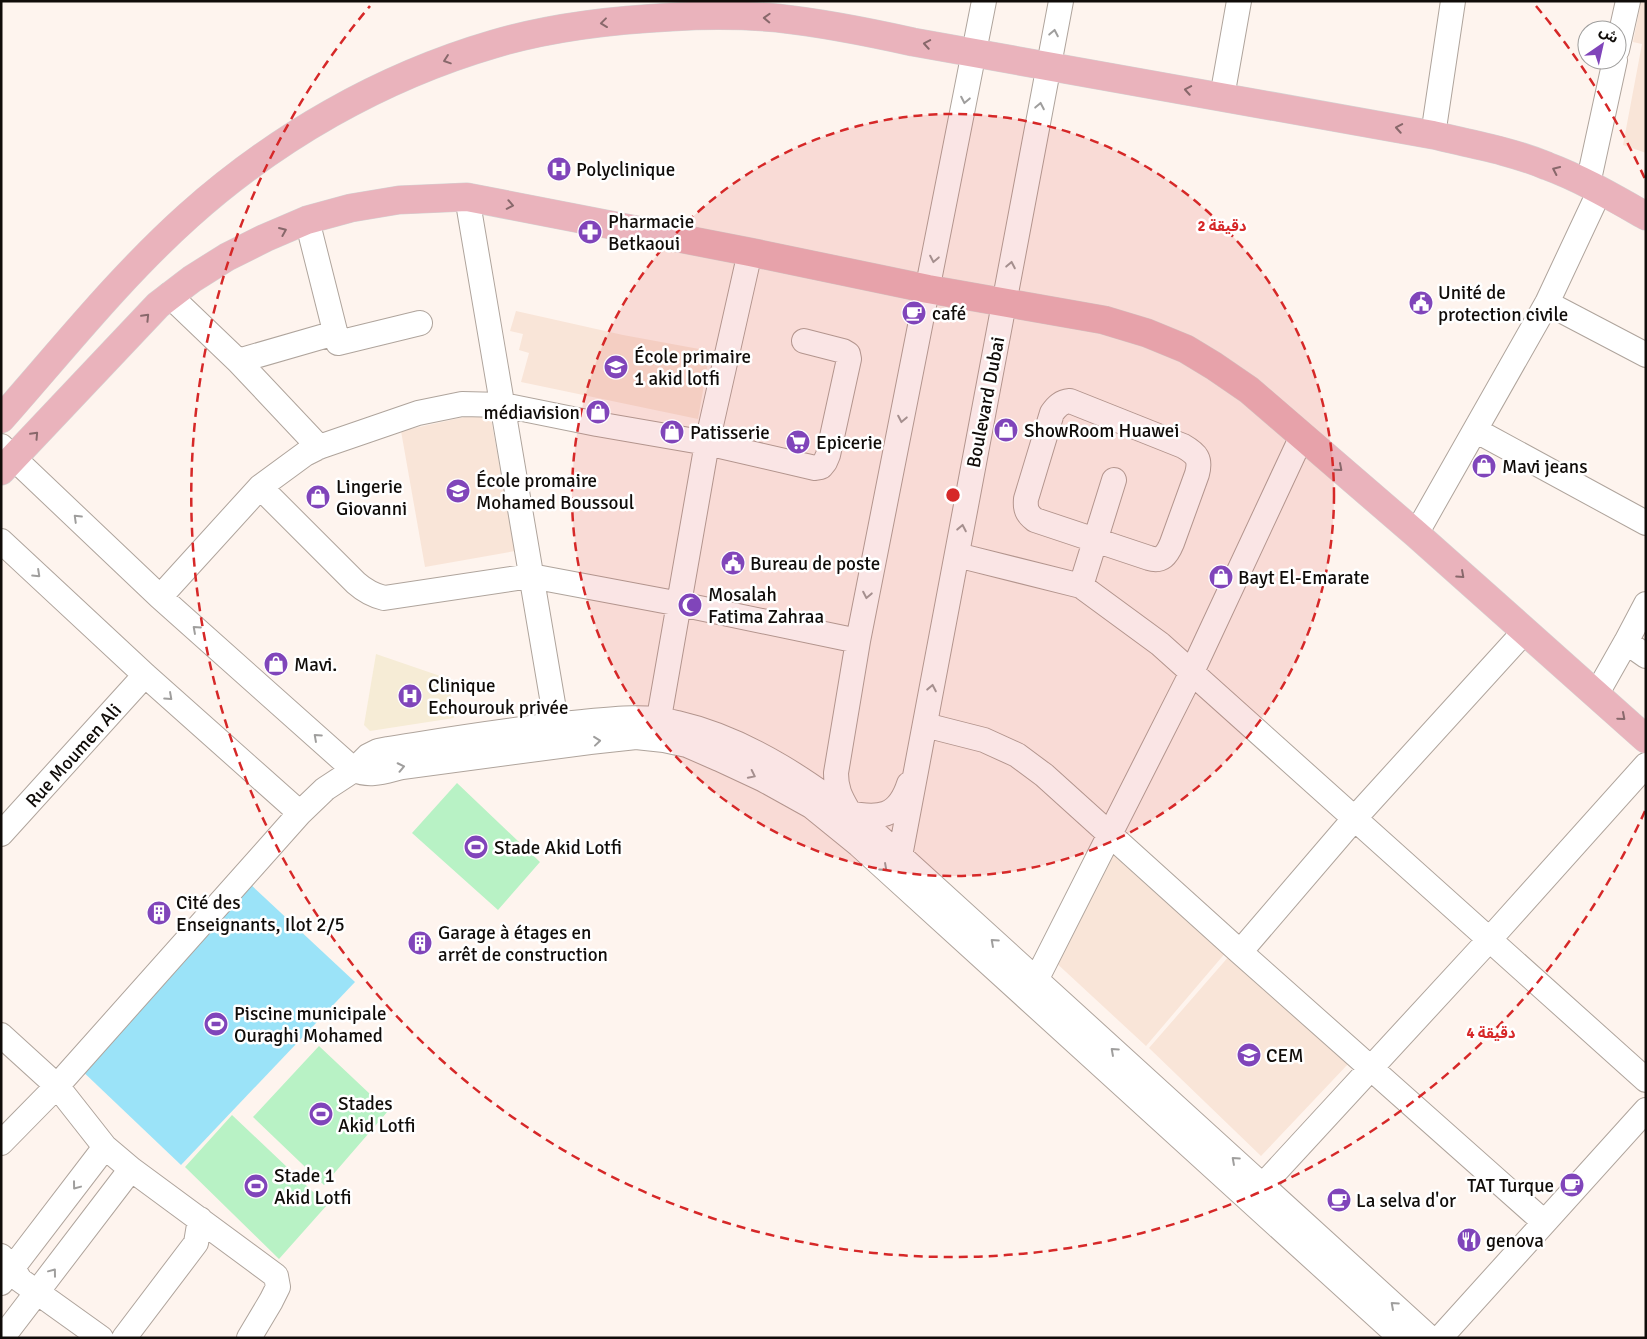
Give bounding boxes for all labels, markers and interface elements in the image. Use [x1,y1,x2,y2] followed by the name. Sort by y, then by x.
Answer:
[762,12,770,23] one-way arrow
[600,17,608,28] one-way arrow
[1577,20,1627,70] north arrow
[1596,22,1622,47] text: ش
[1049,29,1059,38] one-way arrow
[922,39,931,49] one-way arrow
[443,54,452,64] one-way arrow
[1183,86,1192,96] one-way arrow
[961,96,971,104] one-way arrow
[1035,101,1045,110] one-way arrow
[1395,124,1403,134] one-way arrow
[546,156,572,182] hospital icon: Polyclinique
[576,158,675,182] place label: Polyclinique
[1552,165,1561,176] one-way arrow
[505,199,514,210] one-way arrow
[608,210,694,256] place label: Pharmacie Betkaoui
[1197,217,1247,235] text: 2 دقيقة
[577,219,603,245] pharmacy icon: Pharmacie Betkaoui
[278,226,286,236] one-way arrow
[930,255,940,264] one-way arrow
[1005,261,1015,270] one-way arrow
[1438,281,1568,327] place label: Unité de protection civile
[1408,290,1434,316] public building icon: Unité de protection civile
[901,300,927,326] cafe icon: café
[932,302,966,326] place label: café
[140,313,149,322] one-way arrow
[961,334,1010,470] street label: Boulevard Dubai
[634,345,751,391] place label: École primaire 1 akid lotfi
[603,354,629,380] school or university icon: École primaire 1 akid lotfi
[585,399,611,425] shop icon: médiavision
[484,401,580,425] place label: médiavision
[898,414,908,423] one-way arrow
[993,417,1019,443] shop icon: ShowRoom Huawei
[659,419,685,445] shop icon: Patisserie
[1024,419,1179,443] place label: ShowRoom Huawei
[690,421,770,445] place label: Patisserie
[785,429,811,455] supermarket icon: Epicerie
[816,431,882,455] place label: Epicerie
[29,432,38,441] one-way arrow
[1471,453,1497,479] shop icon: Mavi jeans
[1502,455,1588,479] place label: Mavi jeans
[1333,462,1342,471] one-way arrow
[476,469,634,515] place label: École promaire Mohamed Boussoul
[336,475,407,521] place label: Lingerie Giovanni
[445,478,471,504] school or university icon: École promaire Mohamed Boussoul
[305,484,331,510] shop icon: Lingerie Giovanni
[944,486,962,504] centre of rings
[74,515,83,524] one-way arrow
[956,524,966,533] one-way arrow
[720,550,746,576] public building icon: Bureau de poste
[750,552,880,576] place label: Bureau de poste
[1208,564,1234,590] shop icon: Bayt El-Emarate
[1238,566,1369,590] place label: Bayt El-Emarate
[31,568,40,577] one-way arrow
[1455,569,1464,578] one-way arrow
[708,583,824,629] place label: Mosalah Fatima Zahraa
[862,591,873,600] one-way arrow
[677,592,703,618] mosque icon: Mosalah Fatima Zahraa
[193,626,202,635] one-way arrow
[263,651,289,677] shop icon: Mavi.
[294,653,337,677] place label: Mavi.
[428,674,569,720] place label: Clinique Echourouk privée
[397,683,423,709] hospital icon: Clinique Echourouk privée
[926,684,936,693] one-way arrow
[163,691,172,699] one-way arrow
[21,699,127,813] street label: Rue Moumen Ali
[1616,712,1625,721] one-way arrow
[314,734,323,743] one-way arrow
[593,736,601,747] one-way arrow
[396,763,405,773] one-way arrow
[747,768,756,779] one-way arrow
[463,834,489,860] sports icon: Stade Akid Lotfi
[494,836,622,860] place label: Stade Akid Lotfi
[878,862,887,871] one-way arrow
[176,891,345,937] place label: Cité des Enseignants, Ilot 2/5
[146,900,172,926] building icon: Cité des Enseignants, Ilot 2/5
[438,921,608,967] place label: Garage à étages en arrêt de construction
[407,930,433,956] building icon: Garage à étages en arrêt de construction
[991,939,1000,948] one-way arrow
[234,1002,387,1048] place label: Piscine municipale Ouraghi Mohamed
[203,1011,229,1037] sports icon: Piscine municipale Ouraghi Mohamed
[1466,1024,1516,1042] text: 4 دقيقة
[1236,1042,1262,1068] school or university icon: CEM
[1266,1044,1304,1068] place label: CEM
[1111,1048,1120,1057] one-way arrow
[338,1092,416,1138] place label: Stades Akid Lotfi
[308,1101,334,1127] sports icon: Stades Akid Lotfi
[1231,1157,1240,1166] one-way arrow
[274,1164,352,1210] place label: Stade 1 Akid Lotfi
[1559,1172,1585,1198] cafe icon: TAT Turque
[243,1173,269,1199] sports icon: Stade 1 Akid Lotfi
[1467,1174,1554,1198] place label: TAT Turque
[73,1180,82,1190] one-way arrow
[1326,1187,1352,1213] cafe icon: La selva d'or
[1356,1189,1456,1213] place label: La selva d'or
[1456,1227,1482,1253] restaurant icon: genova
[1486,1229,1544,1253] place label: genova
[47,1268,56,1278] one-way arrow
[1390,1302,1399,1311] one-way arrow

